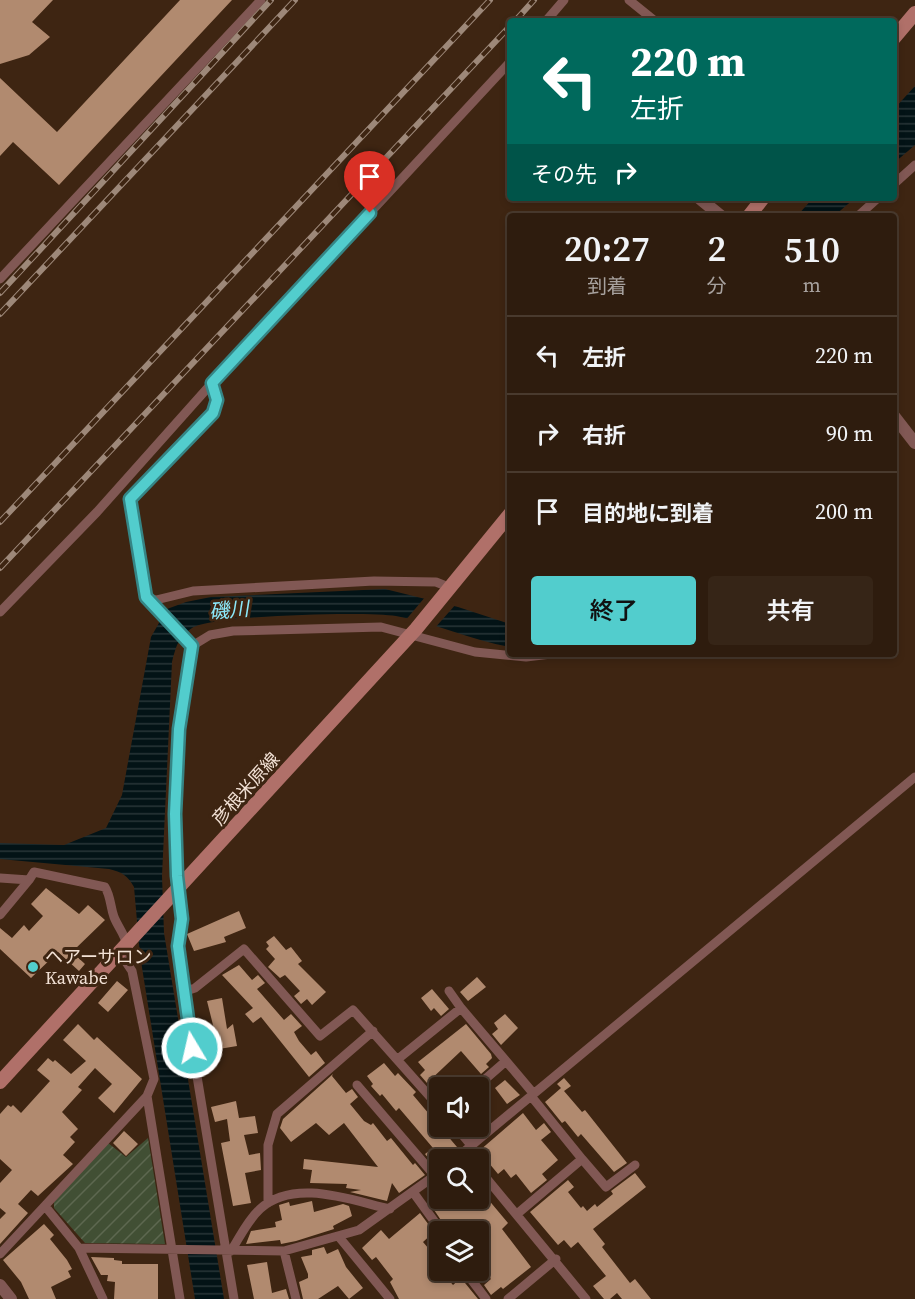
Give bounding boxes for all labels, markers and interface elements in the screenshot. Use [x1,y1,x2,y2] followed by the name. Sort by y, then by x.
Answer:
[630,32,745,90] text: 220 m
[531,42,609,120] icon: left
[630,90,684,127] text: 左折
[344,151,395,213] pin
[609,156,642,189] icon: right
[531,159,597,189] text: その先
[353,160,386,193] icon: arrive
[564,224,650,273] text: 20:27
[707,224,726,273] text: 2
[784,225,840,274] text: 510
[803,271,821,299] text: m
[587,272,627,300] text: 到着
[707,272,727,300] text: 分
[531,339,564,372] icon: left
[815,340,873,370] text: 220 m
[582,342,626,372] text: 左折
[531,417,564,450] icon: right
[826,418,873,448] text: 90 m
[582,420,626,450] text: 右折
[531,495,564,528] icon: arrive
[815,496,873,526] text: 200 m
[582,498,714,528] text: 目的地に到着
[531,576,696,645] button: 終了
[708,576,873,645] button: 共有
[208,594,252,626] water label: 磯川
[206,747,285,830] street label: 彦根米原線
[45,944,152,990] place label: ヘアーサロン Kawabe
[26,960,40,974] marker: ヘアーサロン Kawabe
[160,1016,224,1080] position arrow
[429,1077,489,1281] map controls
[429,1077,489,1137] button: sound
[429,1149,489,1209] button: search
[429,1221,489,1281] button: layers

